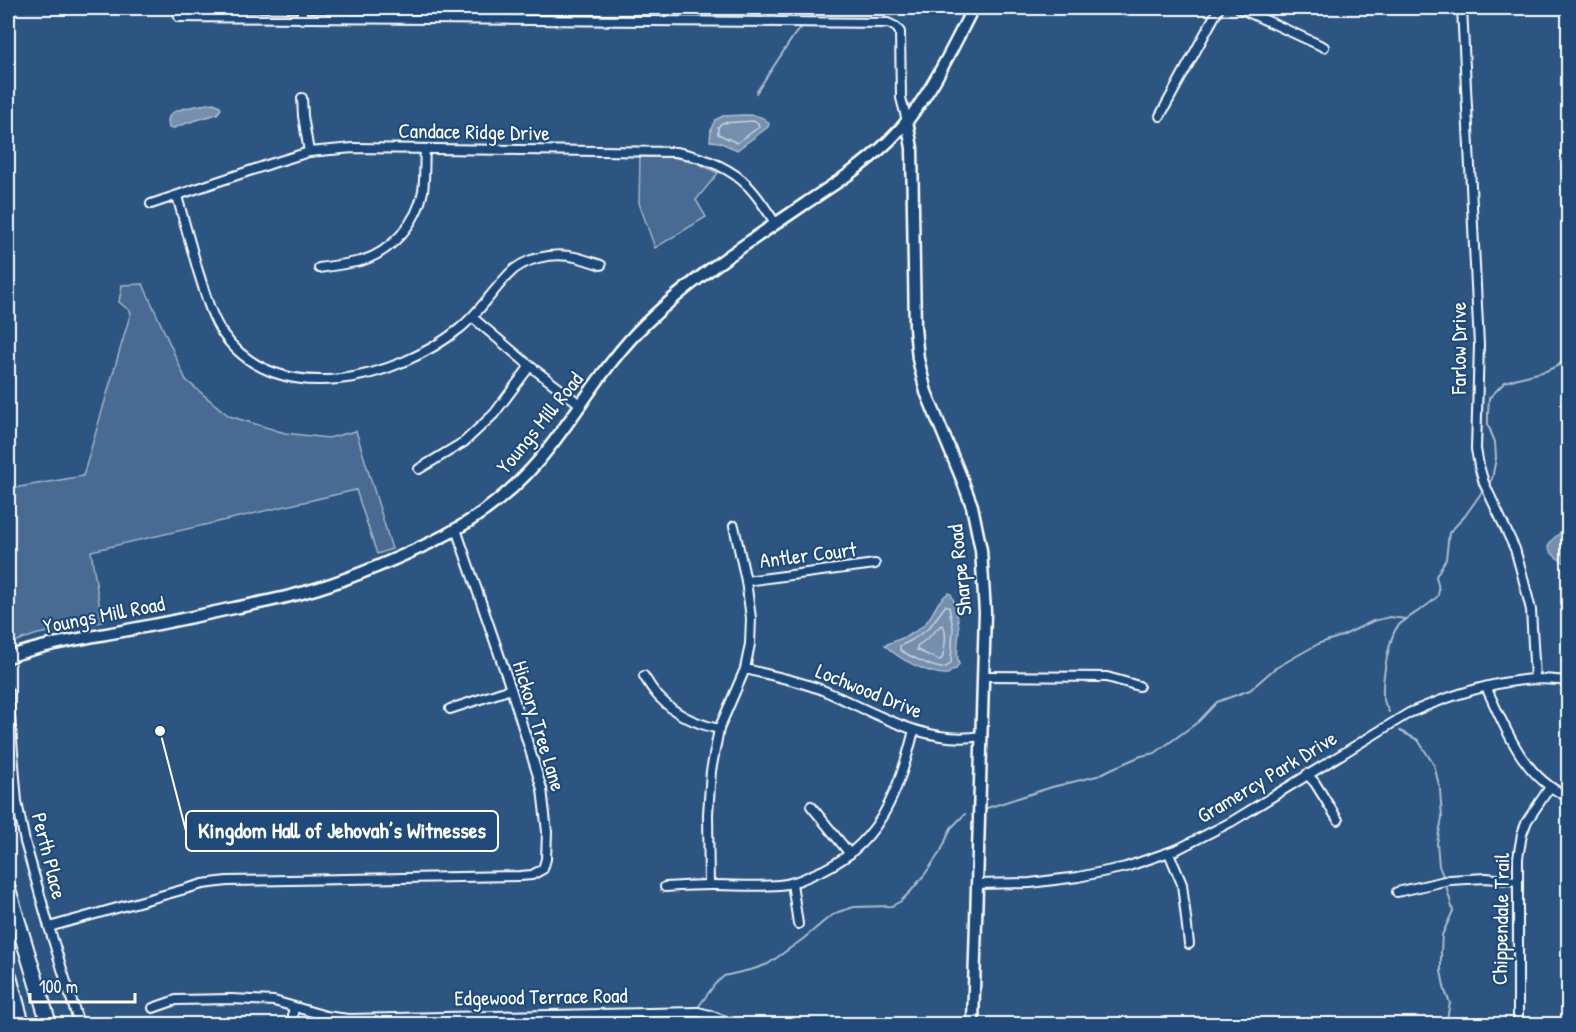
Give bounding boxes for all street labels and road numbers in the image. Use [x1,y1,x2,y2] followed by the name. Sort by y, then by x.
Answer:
[398,116,550,147] street label: Candace Ridge Drive
[1444,302,1473,395] street label: Farlow Drive
[490,366,590,480] street label: Youngs Mill Road
[940,523,979,617] street label: Sharpe Road
[758,534,859,575] street label: Antler Court
[41,589,167,641] street label: Youngs Mill Road
[812,656,927,725] street label: Lochwood Drive
[506,657,573,795] street label: Hickory Tree Lane
[1191,723,1342,830] street label: Gramercy Park Drive
[25,810,74,902] street label: Perth Place
[1485,852,1516,985] street label: Chippendale Trail
[454,980,628,1013] street label: Edgewood Terrace Road

